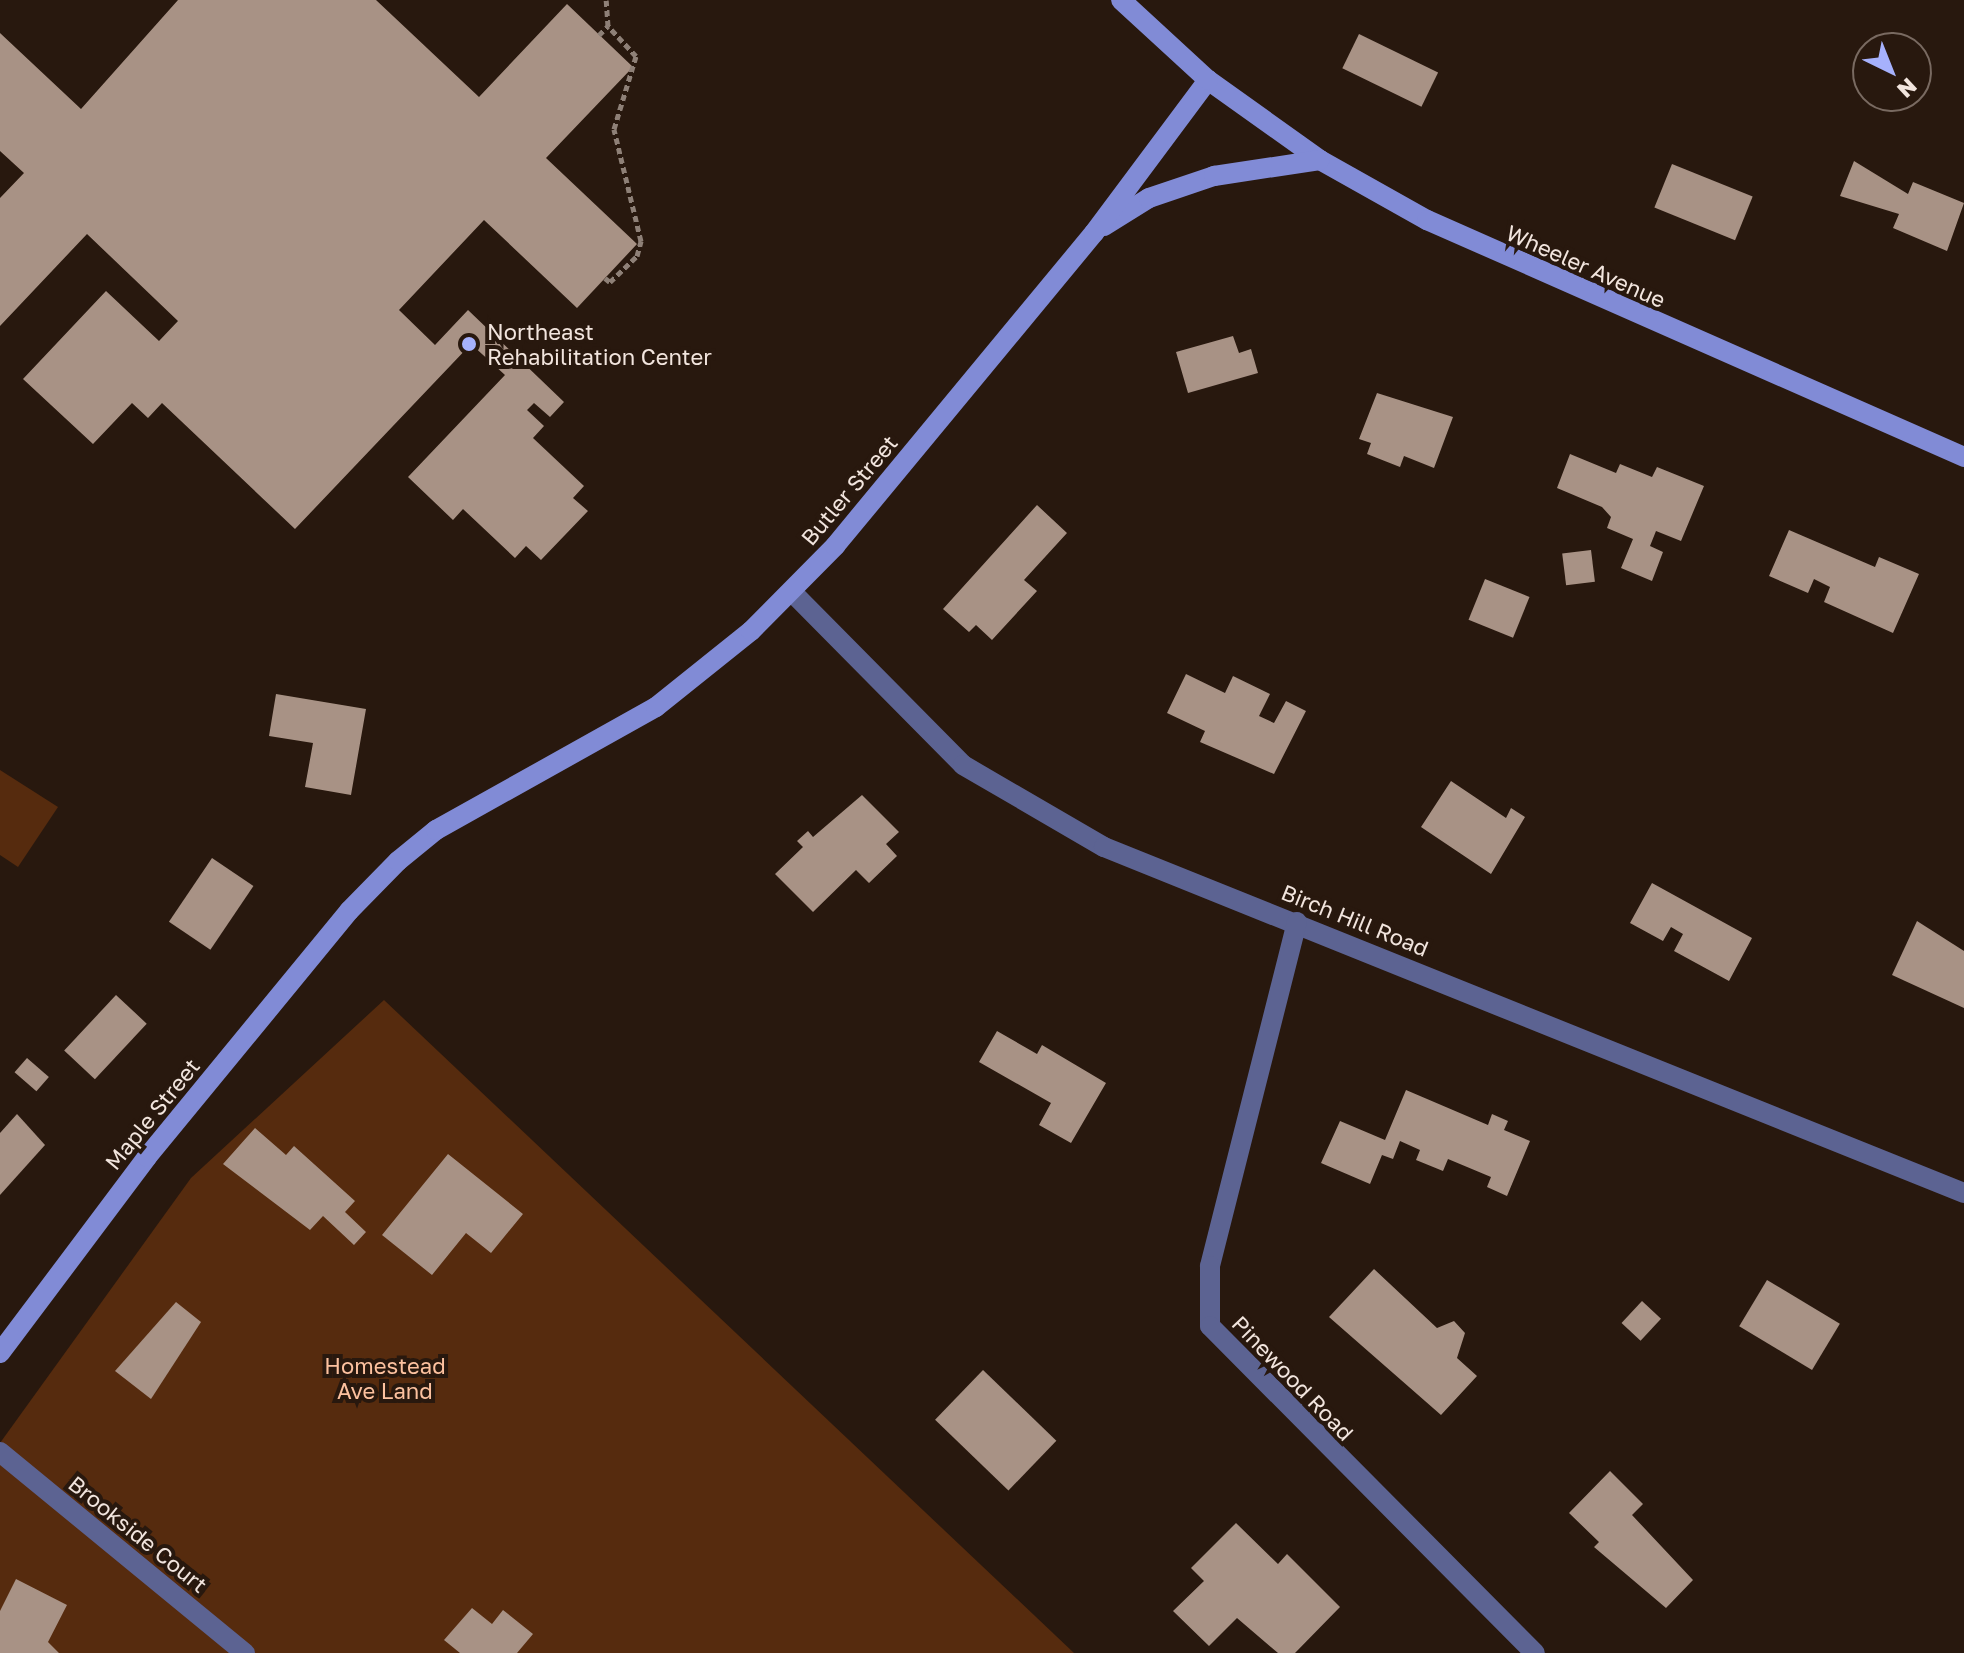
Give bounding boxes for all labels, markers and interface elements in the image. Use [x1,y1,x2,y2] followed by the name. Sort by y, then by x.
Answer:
[1852,32,1932,112] north arrow
[1892,73,1923,104] text: N
[1502,219,1670,313] street label: Wheeler Avenue
[487,318,712,370] place label: Northeast Rehabilitation Center
[458,333,480,355] marker: Northeast Rehabilitation Center
[795,430,903,550] street label: Butler Street
[1278,879,1432,961] street label: Birch Hill Road
[99,1053,205,1175] street label: Maple Street
[1227,1310,1359,1446] street label: Pinewood Road
[324,1352,446,1404] park label: Homestead Ave Land
[63,1470,213,1598] street label: Brookside Court

